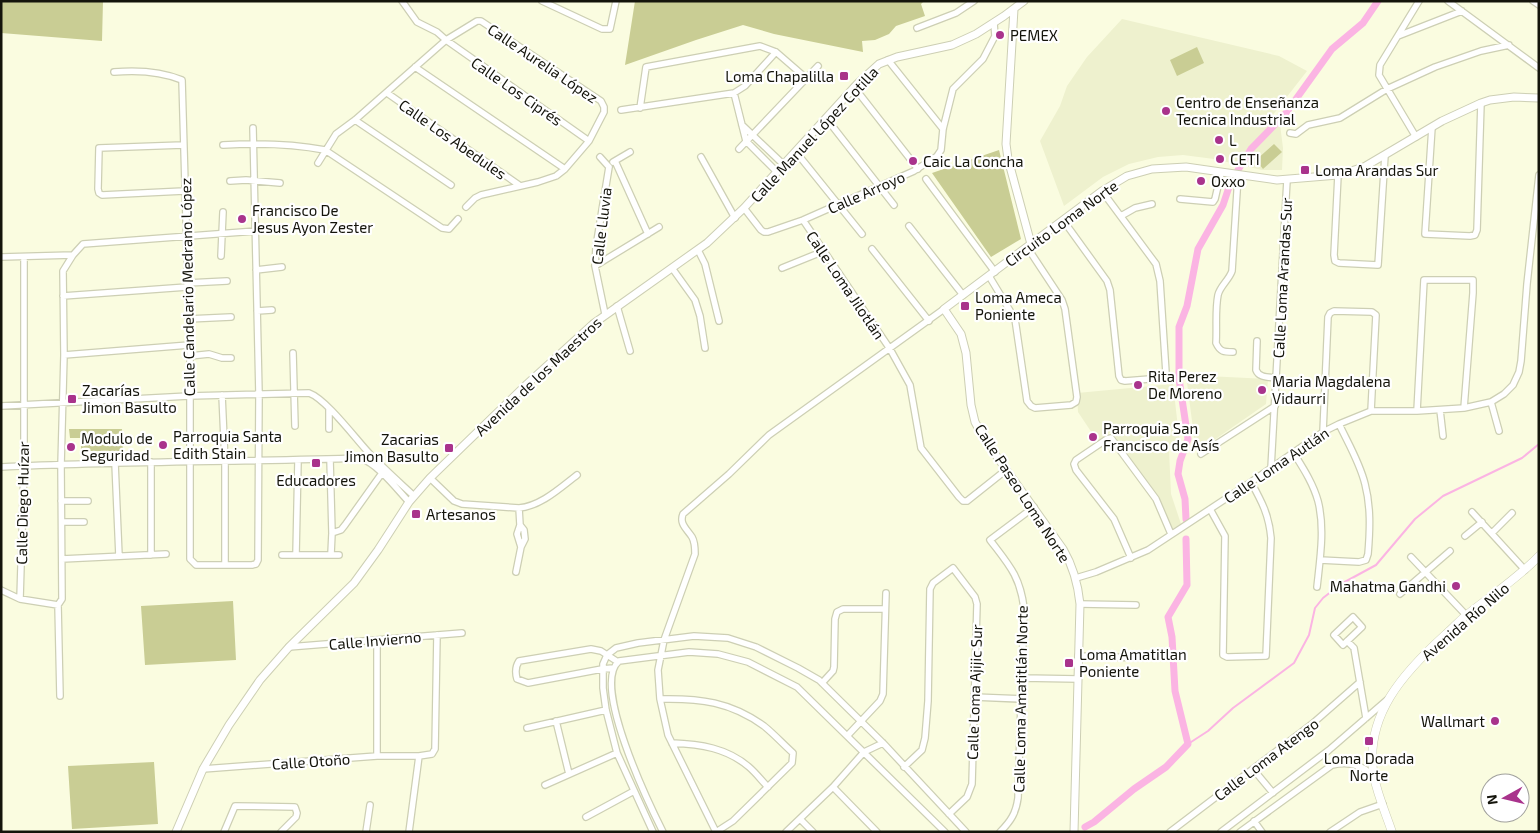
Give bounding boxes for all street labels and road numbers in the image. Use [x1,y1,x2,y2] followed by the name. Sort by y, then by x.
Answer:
[485,20,601,106] street label: Calle Aurelia López
[468,53,566,129] street label: Calle Los Ciprés
[746,62,882,206] street label: Calle Manuel López Cotilla
[396,95,510,183] street label: Calle Los Abedules
[825,167,907,217] street label: Calle Arroyo
[1001,176,1121,270] street label: Circuito Loma Norte
[176,177,198,397] street label: Calle Candelario Medrano López
[587,186,615,266] street label: Calle Lluvia
[1269,197,1295,359] street label: Calle Loma Arandas Sur
[803,227,889,343] street label: Calle Loma Jilotlán
[471,313,605,439] street label: Avenida de los Maestros
[971,420,1075,566] street label: Calle Paseo Loma Norte
[1220,423,1332,507] street label: Calle Loma Autlán
[12,441,32,565] street label: Calle Diego Huízar
[1418,578,1512,664] street label: Avenida Río Nilo
[1009,605,1031,793] street label: Calle Loma Amatitlán Norte
[963,624,986,760] street label: Calle Loma Ajijic Sur
[328,627,422,653] street label: Calle Invierno
[1210,714,1322,804] street label: Calle Loma Atengo
[271,749,351,773] street label: Calle Otoño

